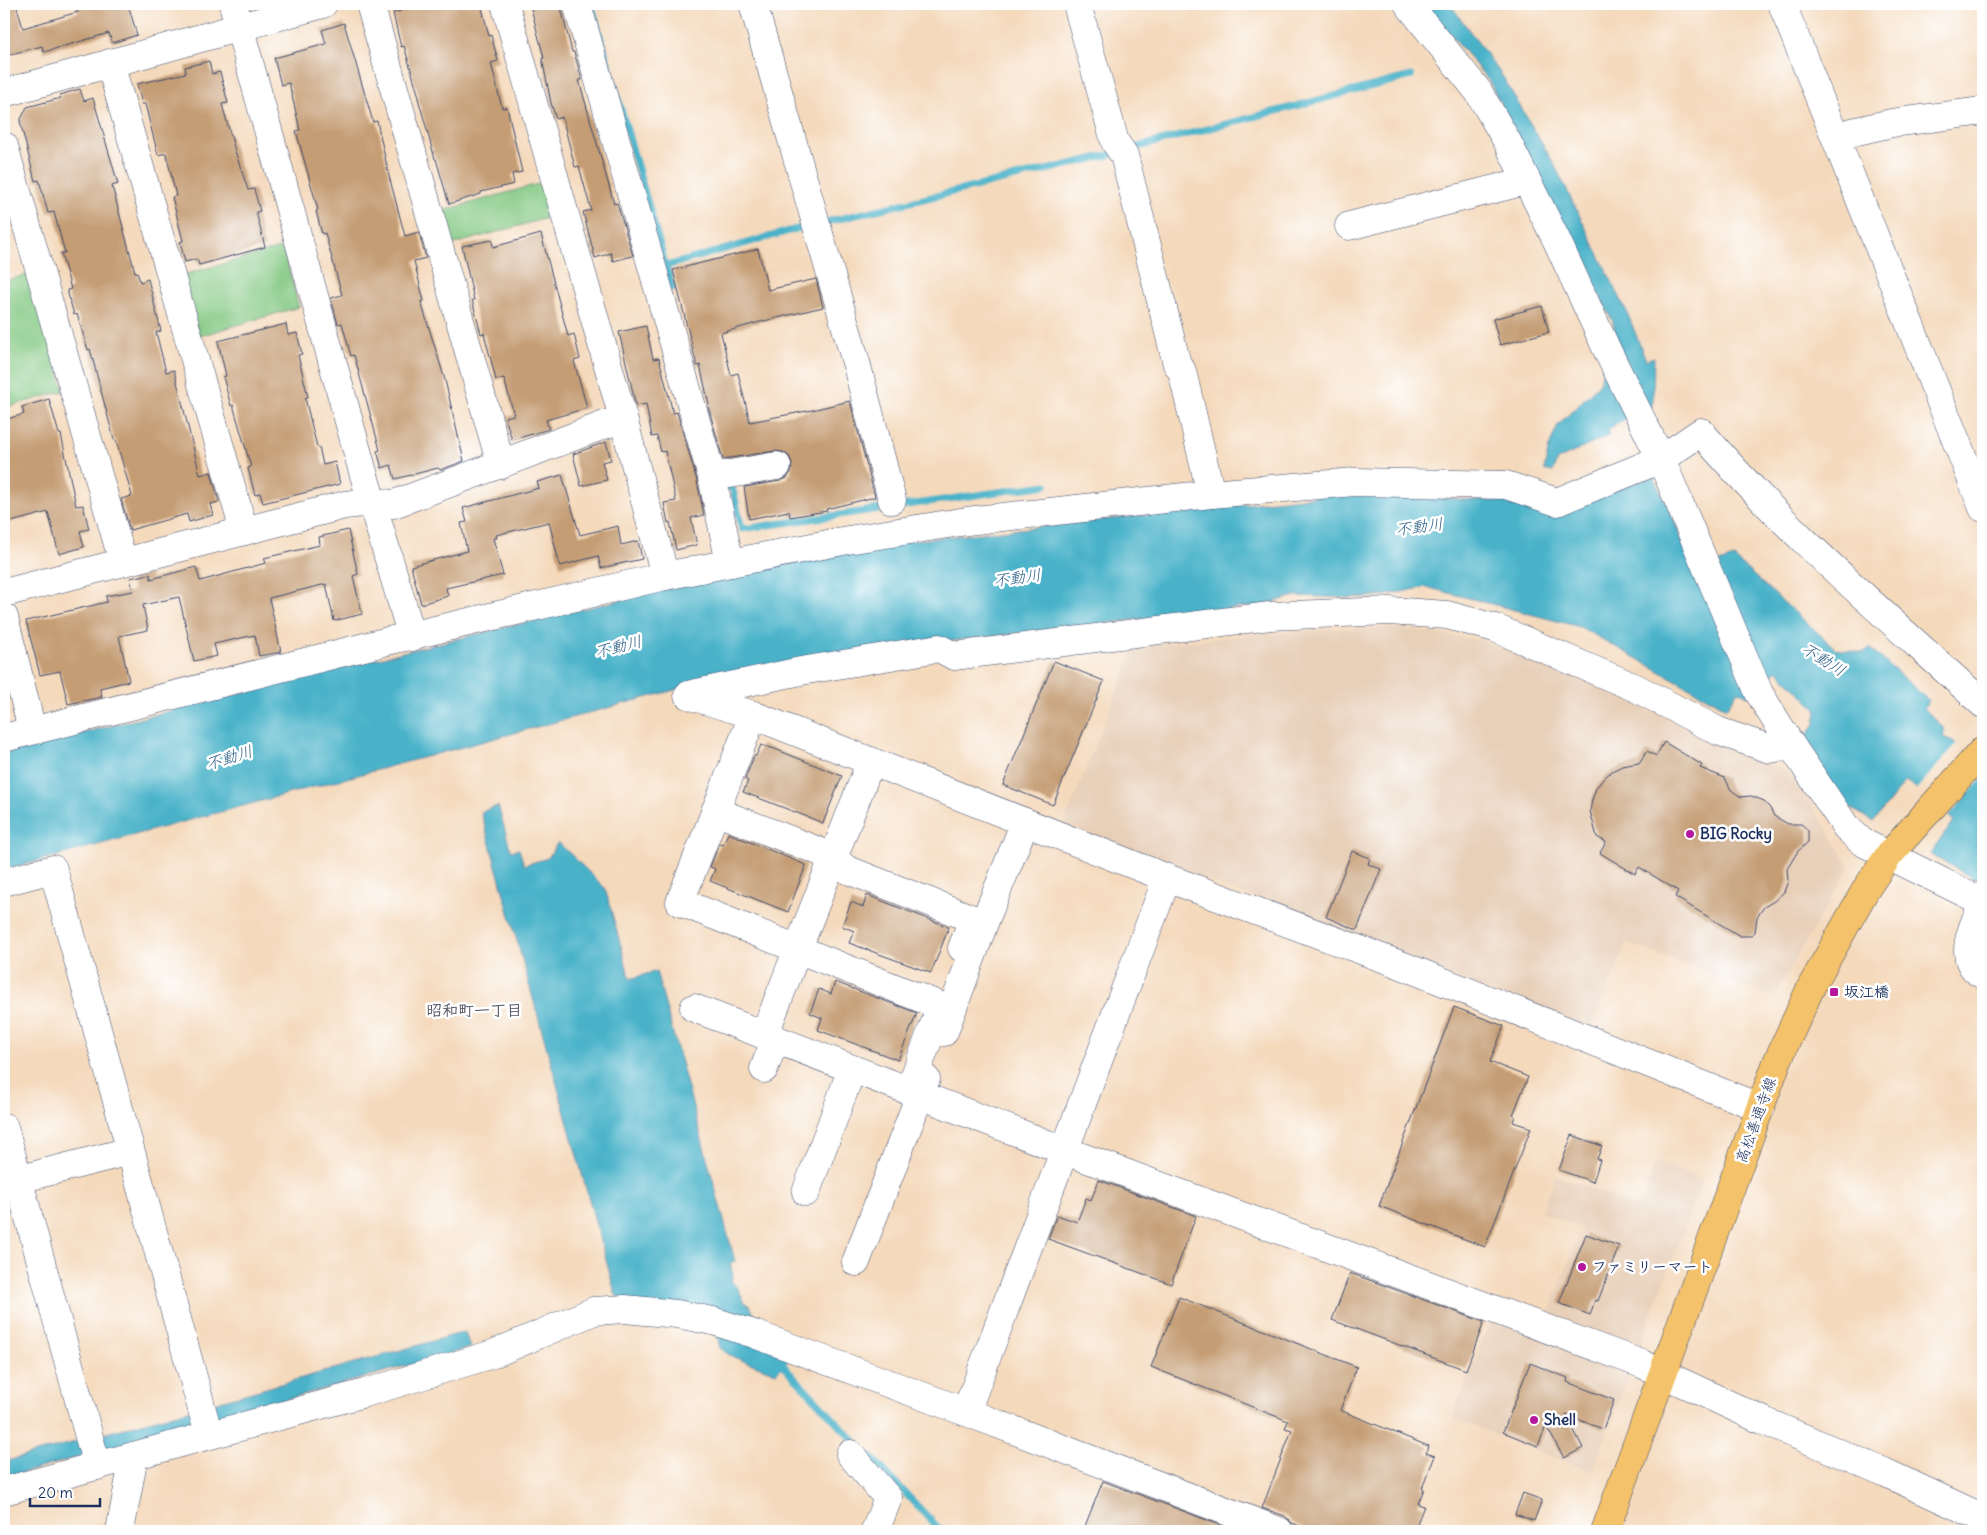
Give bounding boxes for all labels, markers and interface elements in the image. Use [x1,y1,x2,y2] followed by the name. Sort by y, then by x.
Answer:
[1394,513,1444,539] water label: 不動川
[992,564,1042,590] water label: 不動川
[592,630,644,662] water label: 不動川
[1798,638,1850,680] water label: 不動川
[203,740,255,774] water label: 不動川
[1700,824,1772,844] place label: BIG Rocky
[1684,828,1696,840] marker: BIG Rocky
[1844,982,1889,1001] place label: 坂江橋
[1828,986,1840,998] marker: 坂江橋
[426,1000,522,1020] district label: 昭和町一丁目
[1731,1074,1780,1165] street label: 高松善通寺線
[1592,1257,1713,1276] place label: ファミリーマート
[1576,1261,1588,1273] marker: ファミリーマート
[1544,1410,1576,1429] place label: Shell
[1528,1414,1540,1426] marker: Shell
[30,1475,100,1507] scale bar
[38,1483,73,1502] text: 20 m

